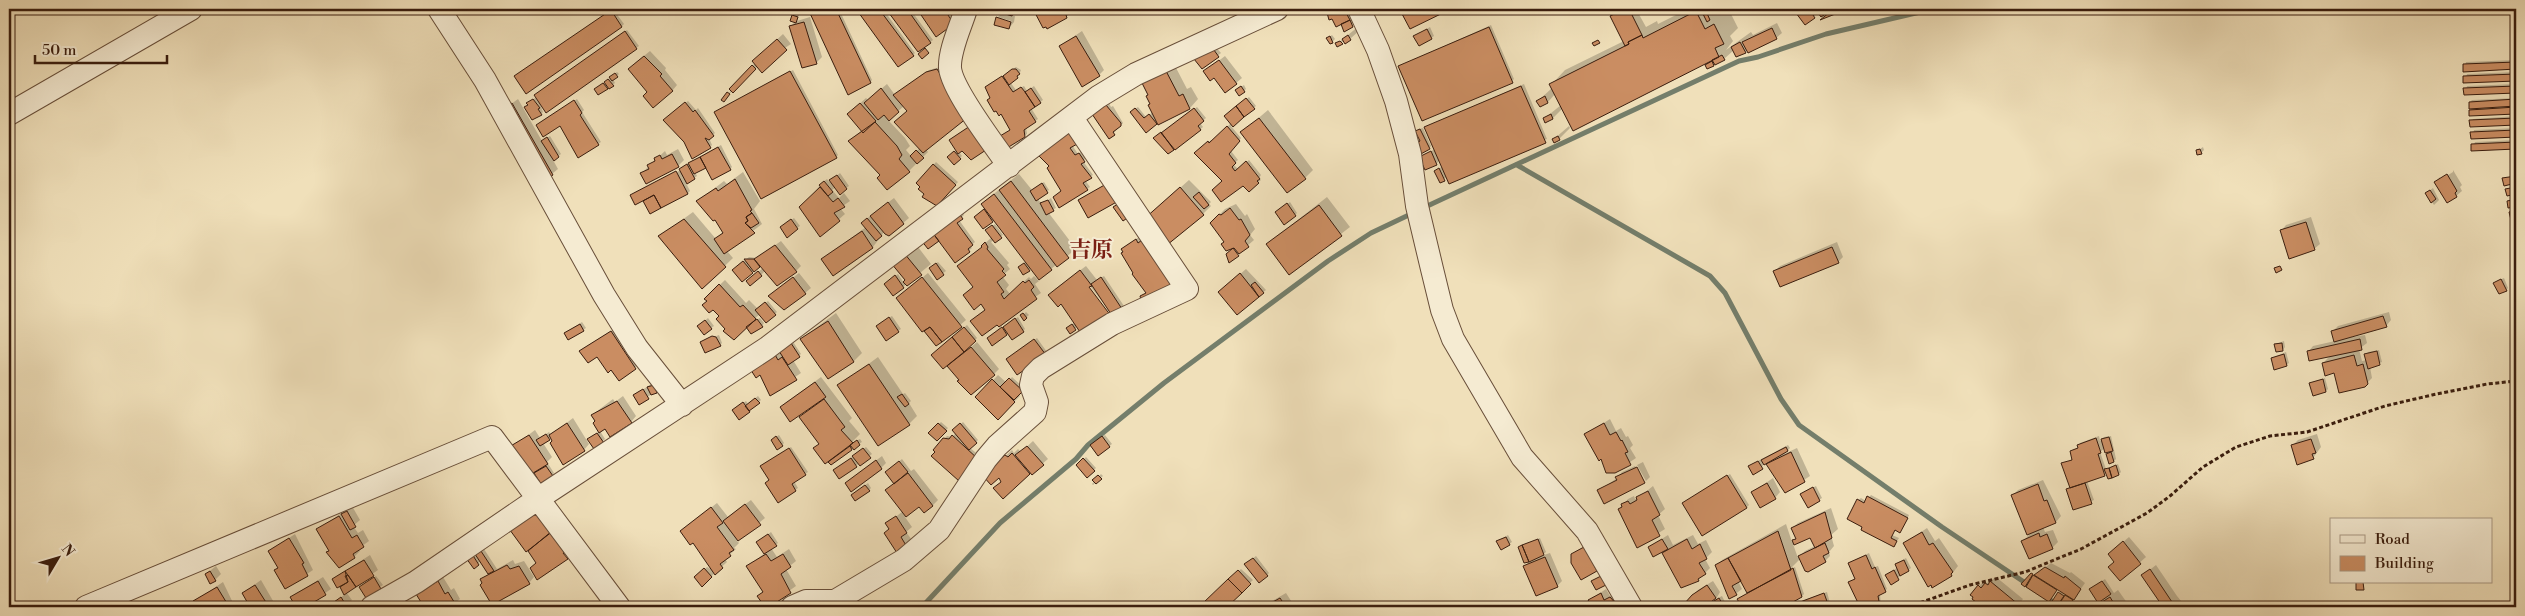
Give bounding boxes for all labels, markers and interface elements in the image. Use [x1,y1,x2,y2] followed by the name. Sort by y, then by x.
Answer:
[35,32,168,64] scale bar
[42,41,76,60] text: 50 m
[1069,237,1113,264] district label: 吉原
[2330,518,2492,584] legend
[2375,530,2410,549] text: Road
[32,534,82,584] north arrow
[57,541,78,561] text: N
[2374,554,2434,573] text: Building

